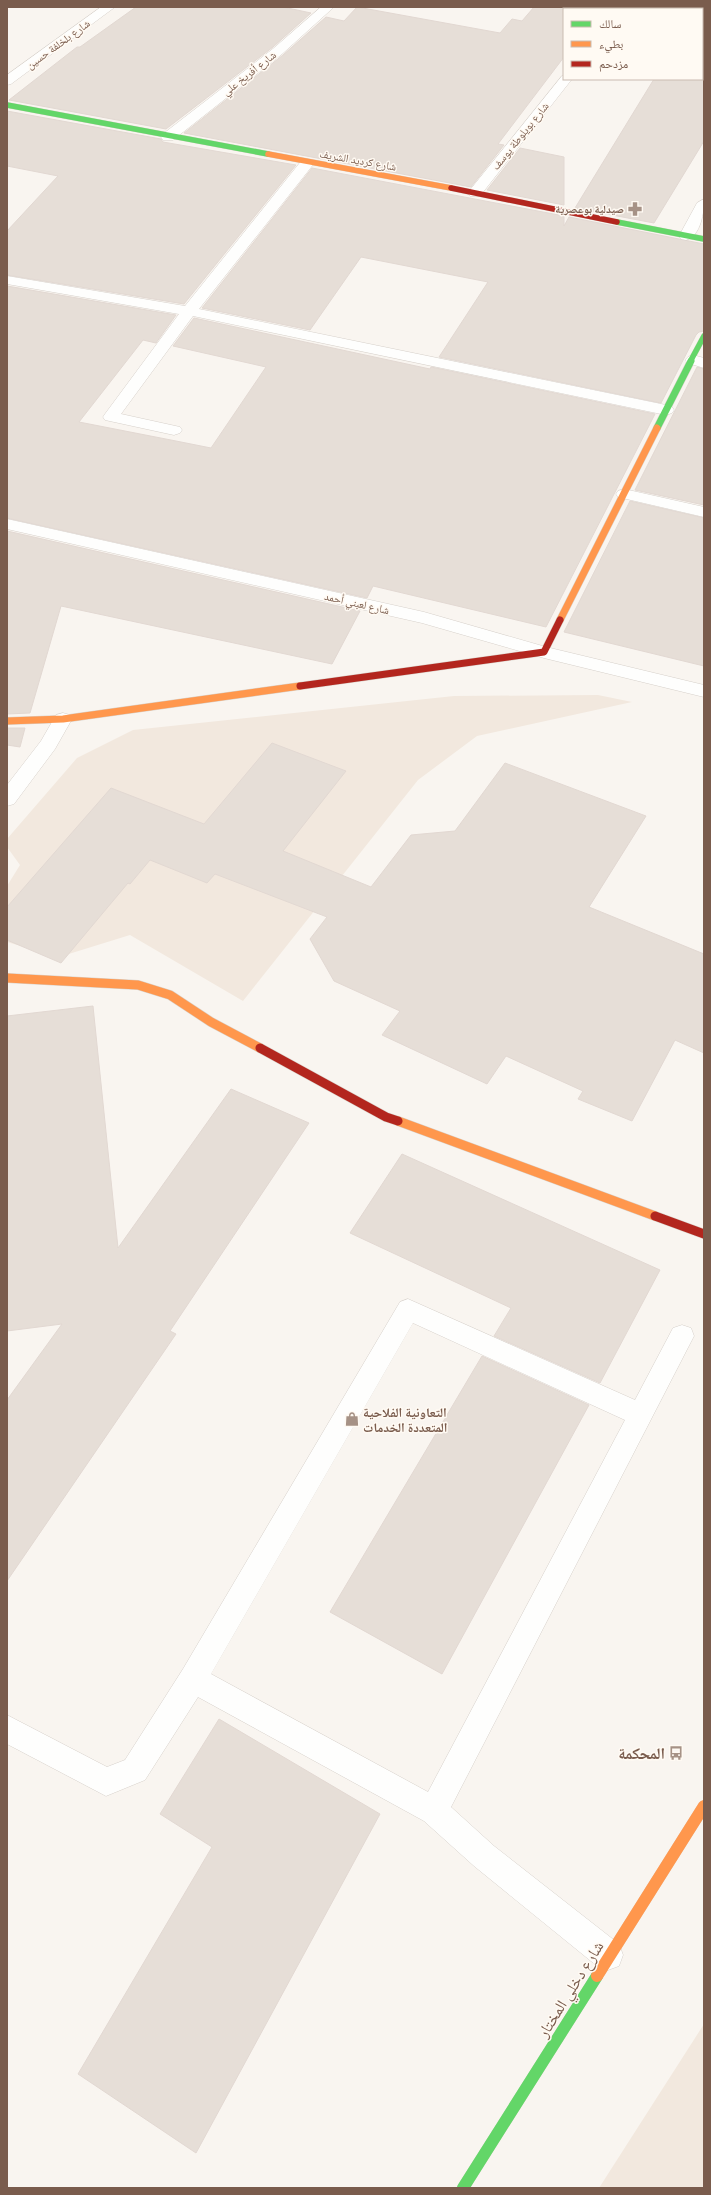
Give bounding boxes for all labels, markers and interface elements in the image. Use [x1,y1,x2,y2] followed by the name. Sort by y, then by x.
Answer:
[563,8,703,80] legend
[23,16,93,72] street label: شارع بلخلفة حسين
[599,16,621,32] text: سالك
[599,36,623,54] text: بطيء
[219,48,280,100] street label: شارع أفريخ علي
[599,56,628,72] text: مزدحم
[488,99,552,173] street label: شارع بويلوطة يوسف
[318,146,398,174] street label: شارع كرديد الشريف
[627,201,643,217] pharmacy icon: صيدلية بوعصرية
[555,202,624,216] place label: صيدلية بوعصرية
[323,589,391,619] street label: شارع لعبني أحمد
[363,1404,448,1436] place label: التعاونية الفلاحية المتعددة الخدمات
[344,1411,360,1427] shop icon: التعاونية الفلاحية المتعددة الخدمات
[618,1742,665,1764] place label: المحكمة
[668,1745,684,1761] bus stop icon: المحكمة
[531,1937,610,2043] street label: شارع دخلي المختار

